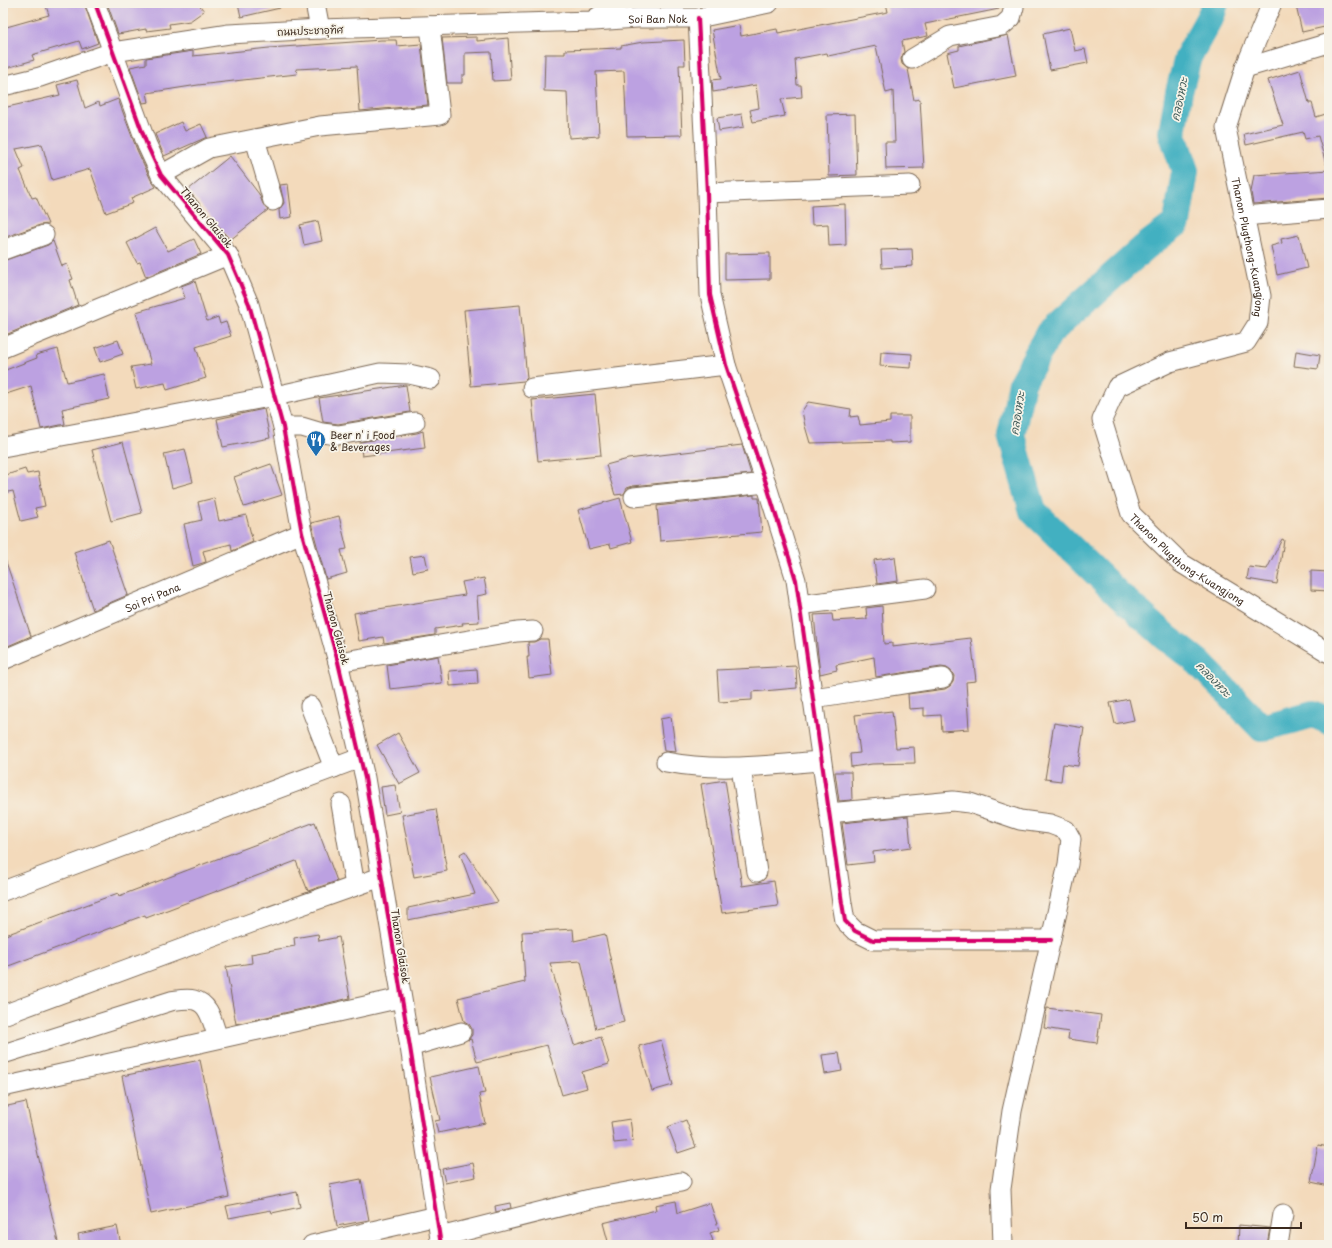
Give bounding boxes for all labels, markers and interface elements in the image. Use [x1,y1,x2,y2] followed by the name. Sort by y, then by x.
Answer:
[627,11,689,26] street label: Soi Ban Nok
[277,21,344,41] street label: ถนนประชาอุทิศ
[1166,75,1192,122] water label: คลองหวะ
[1229,176,1269,318] street label: Thanon Plugthong-Kuangjong
[177,183,237,251] street label: Thanon Glaisok
[1005,389,1029,436] water label: คลองหวะ
[330,427,395,454] place label: Beer n' i Food & Beverages
[305,429,327,457] restaurant icon: Beer n' i Food & Beverages
[1127,510,1248,608] street label: Thanon Plugthong-Kuangjong
[122,578,183,615] street label: Soi Pri Pana
[320,590,354,667] street label: Thanon Glaisok
[1193,657,1236,701] water label: คลองหวะ
[388,908,414,985] street label: Thanon Glaisok
[1186,1204,1301,1230] scale bar
[1192,1208,1223,1226] text: 50 m

